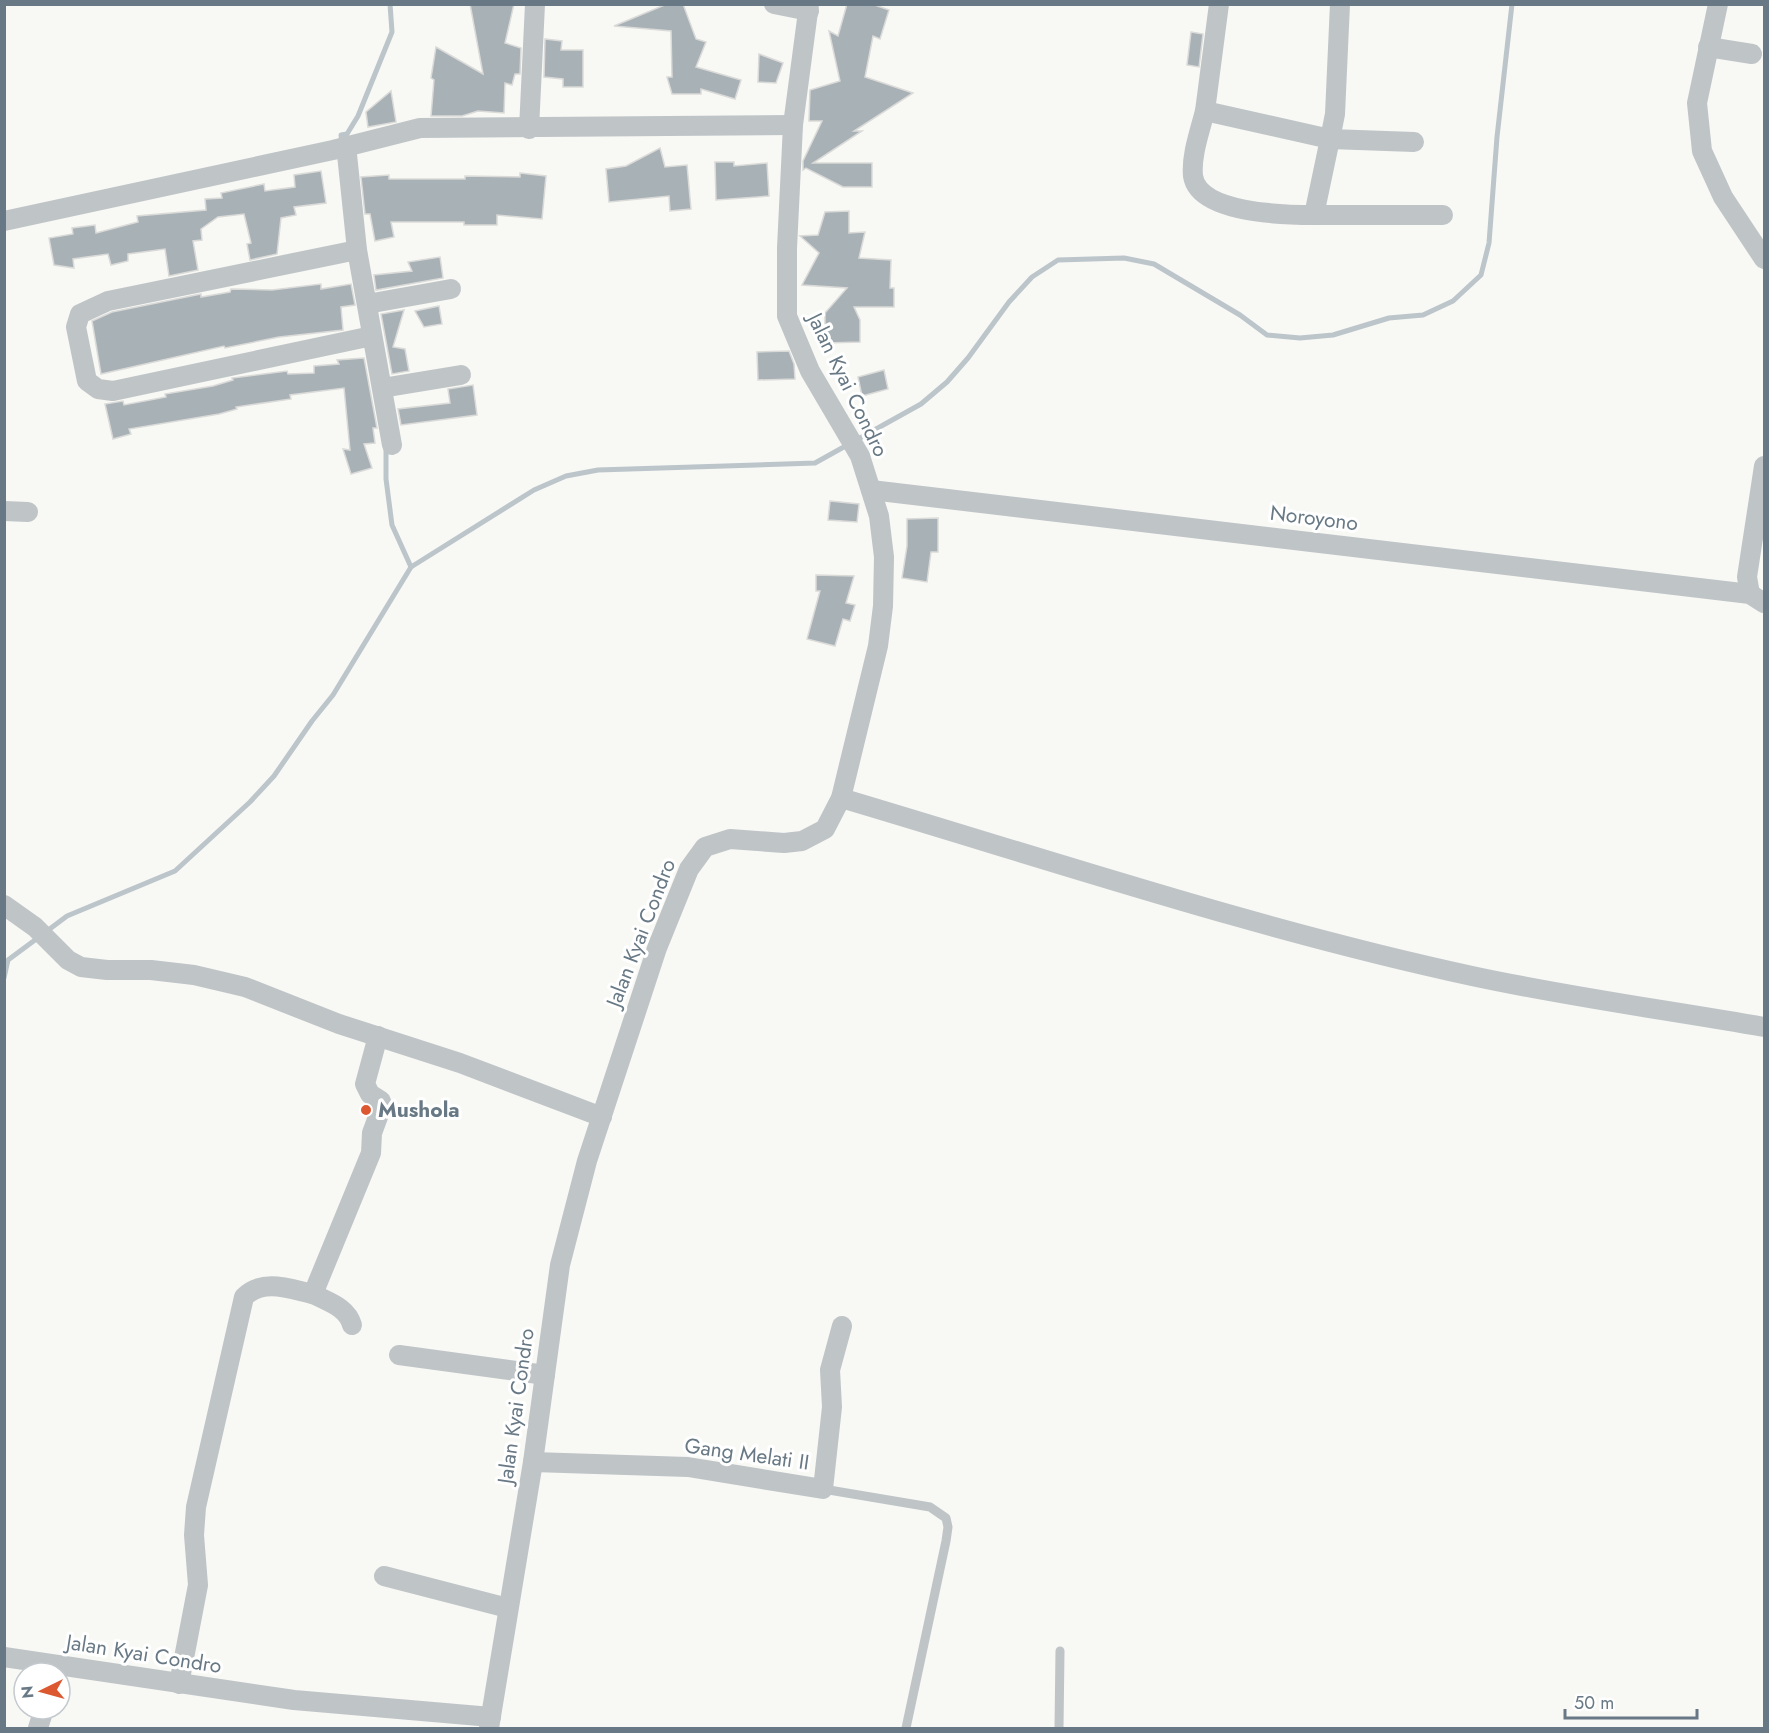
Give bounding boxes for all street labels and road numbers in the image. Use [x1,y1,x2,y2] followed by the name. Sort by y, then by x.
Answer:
[799,305,896,462] street label: Jalan Kyai Condro
[1268,498,1360,538] street label: Noroyono
[598,855,683,1014] street label: Jalan Kyai Condro
[490,1326,542,1489] street label: Jalan Kyai Condro
[683,1430,811,1478] street label: Gang Melati II
[61,1626,224,1681] street label: Jalan Kyai Condro

